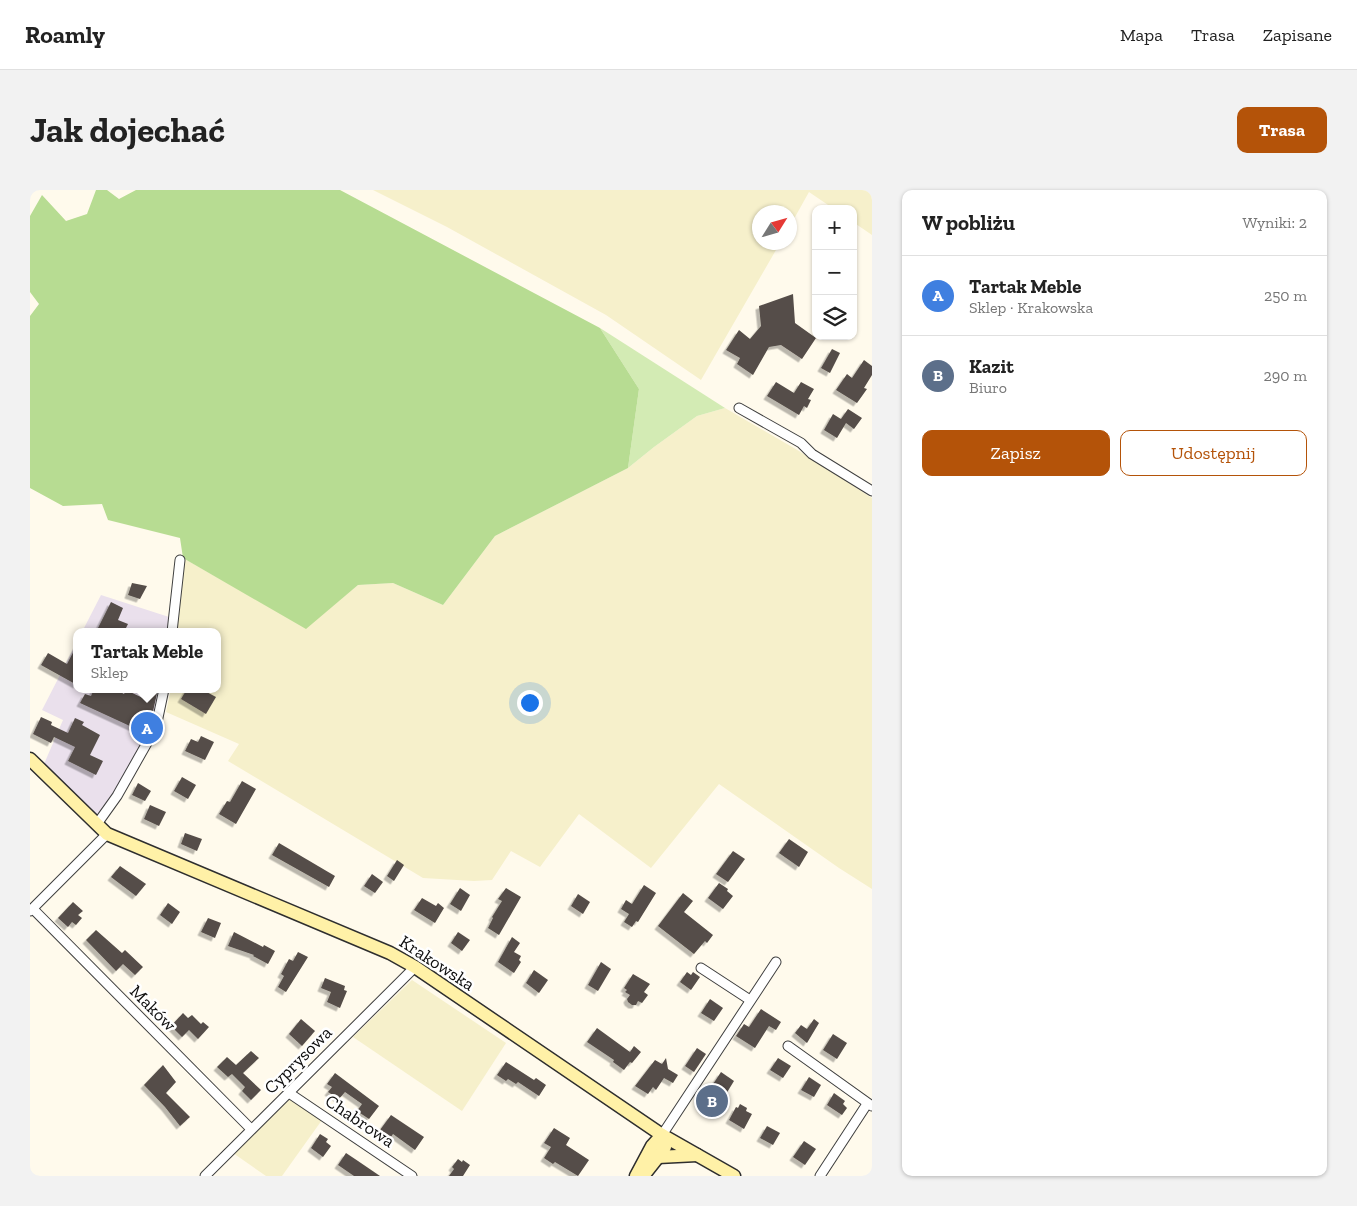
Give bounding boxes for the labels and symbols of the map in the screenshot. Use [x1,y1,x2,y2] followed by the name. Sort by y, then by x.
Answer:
[752,205,797,250] north arrow
[517,690,543,716] your location
[131,709,163,747] pin: A
[395,931,479,996] street label: Krakowska
[125,980,181,1036] street label: Maków
[260,1021,337,1098] street label: Cyprysowa
[696,1082,728,1120] pin: B
[321,1090,399,1152] street label: Chabrowa

